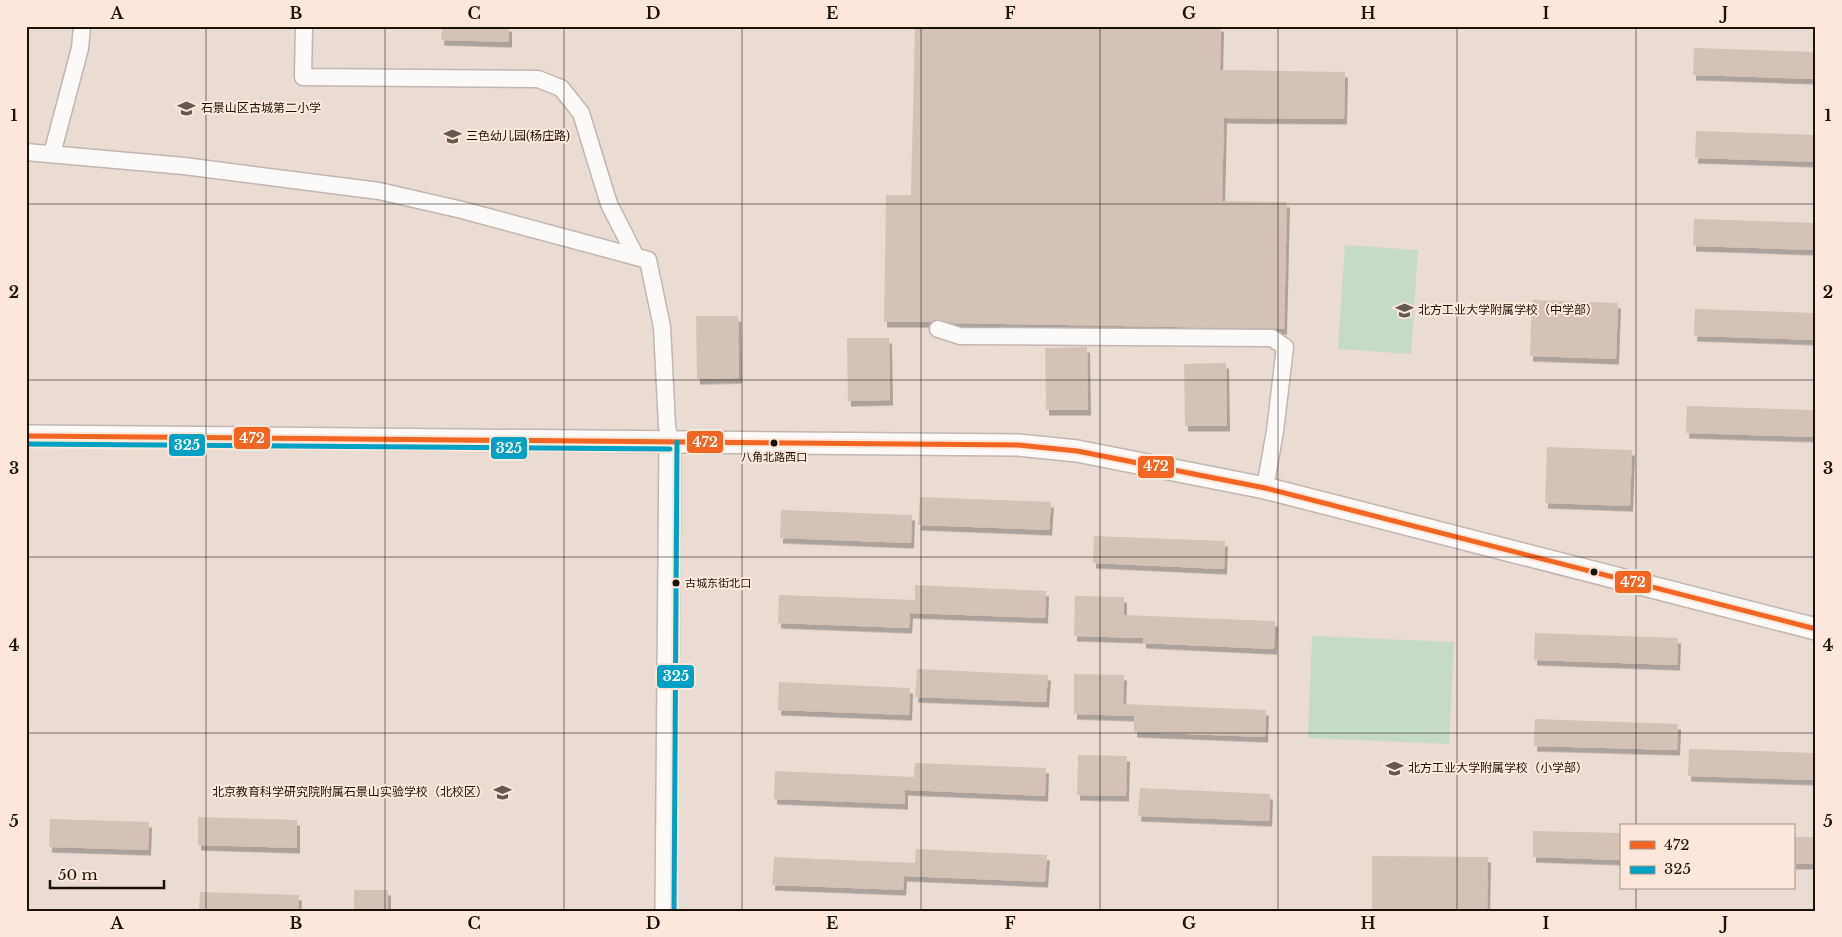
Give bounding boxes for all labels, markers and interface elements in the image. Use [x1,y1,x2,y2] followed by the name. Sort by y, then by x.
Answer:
[110,3,125,23] text: A
[290,3,303,23] text: B
[467,3,481,23] text: C
[646,3,660,23] text: D
[826,3,838,23] text: E
[1004,3,1016,23] text: F
[1182,3,1196,23] text: G
[1360,3,1376,23] text: H
[1543,3,1550,23] text: I
[1719,3,1728,23] text: J
[177,98,197,118] school or university icon: 石景山区古城第二小学
[201,100,321,115] place label: 石景山区古城第二小学
[11,105,18,125] text: 1
[1825,105,1832,125] text: 1
[442,126,462,146] school or university icon: 三色幼儿园(杨庄路)
[466,128,570,143] place label: 三色幼儿园(杨庄路)
[9,282,19,302] text: 2
[1823,282,1833,302] text: 2
[1394,300,1414,320] school or university icon: 北方工业大学附属学校（中学部）
[1418,302,1598,317] place label: 北方工业大学附属学校（中学部）
[233,426,271,450] line badge: 472
[239,429,265,447] text: 472
[686,430,724,454] line badge: 472
[168,433,206,457] line badge: 325
[692,433,718,451] text: 472
[174,436,200,454] text: 325
[490,436,528,460] line badge: 325
[769,438,779,448] marker: 八角北路西口
[496,439,522,457] text: 325
[741,450,807,464] place label: 八角北路西口
[1137,455,1175,479] line badge: 472
[1143,457,1169,475] text: 472
[9,458,19,478] text: 3
[1823,458,1833,478] text: 3
[1589,567,1599,577] unlabelled marker
[1614,570,1652,594] line badge: 472
[1620,573,1646,591] text: 472
[685,576,751,590] place label: 古城东街北口
[671,578,681,588] marker: 古城东街北口
[9,635,19,655] text: 4
[1823,635,1833,655] text: 4
[656,664,695,689] line badge: 325
[663,667,689,685] text: 325
[1384,758,1404,778] school or university icon: 北方工业大学附属学校（小学部）
[1408,760,1588,775] place label: 北方工业大学附属学校（小学部）
[492,782,512,802] school or university icon: 北京教育科学研究院附属石景山实验学校（北校区）
[212,784,488,799] place label: 北京教育科学研究院附属石景山实验学校（北校区）
[9,811,19,831] text: 5
[1823,811,1833,831] text: 5
[1620,824,1794,890] legend
[1664,835,1690,854] text: 472
[50,857,164,889] scale bar
[1664,859,1691,878] text: 325
[58,865,98,884] text: 50 m
[110,913,125,933] text: A
[290,913,303,933] text: B
[467,913,481,933] text: C
[646,913,660,933] text: D
[826,913,838,933] text: E
[1004,913,1016,933] text: F
[1182,913,1196,933] text: G
[1360,913,1376,933] text: H
[1543,913,1550,933] text: I
[1719,913,1728,933] text: J

